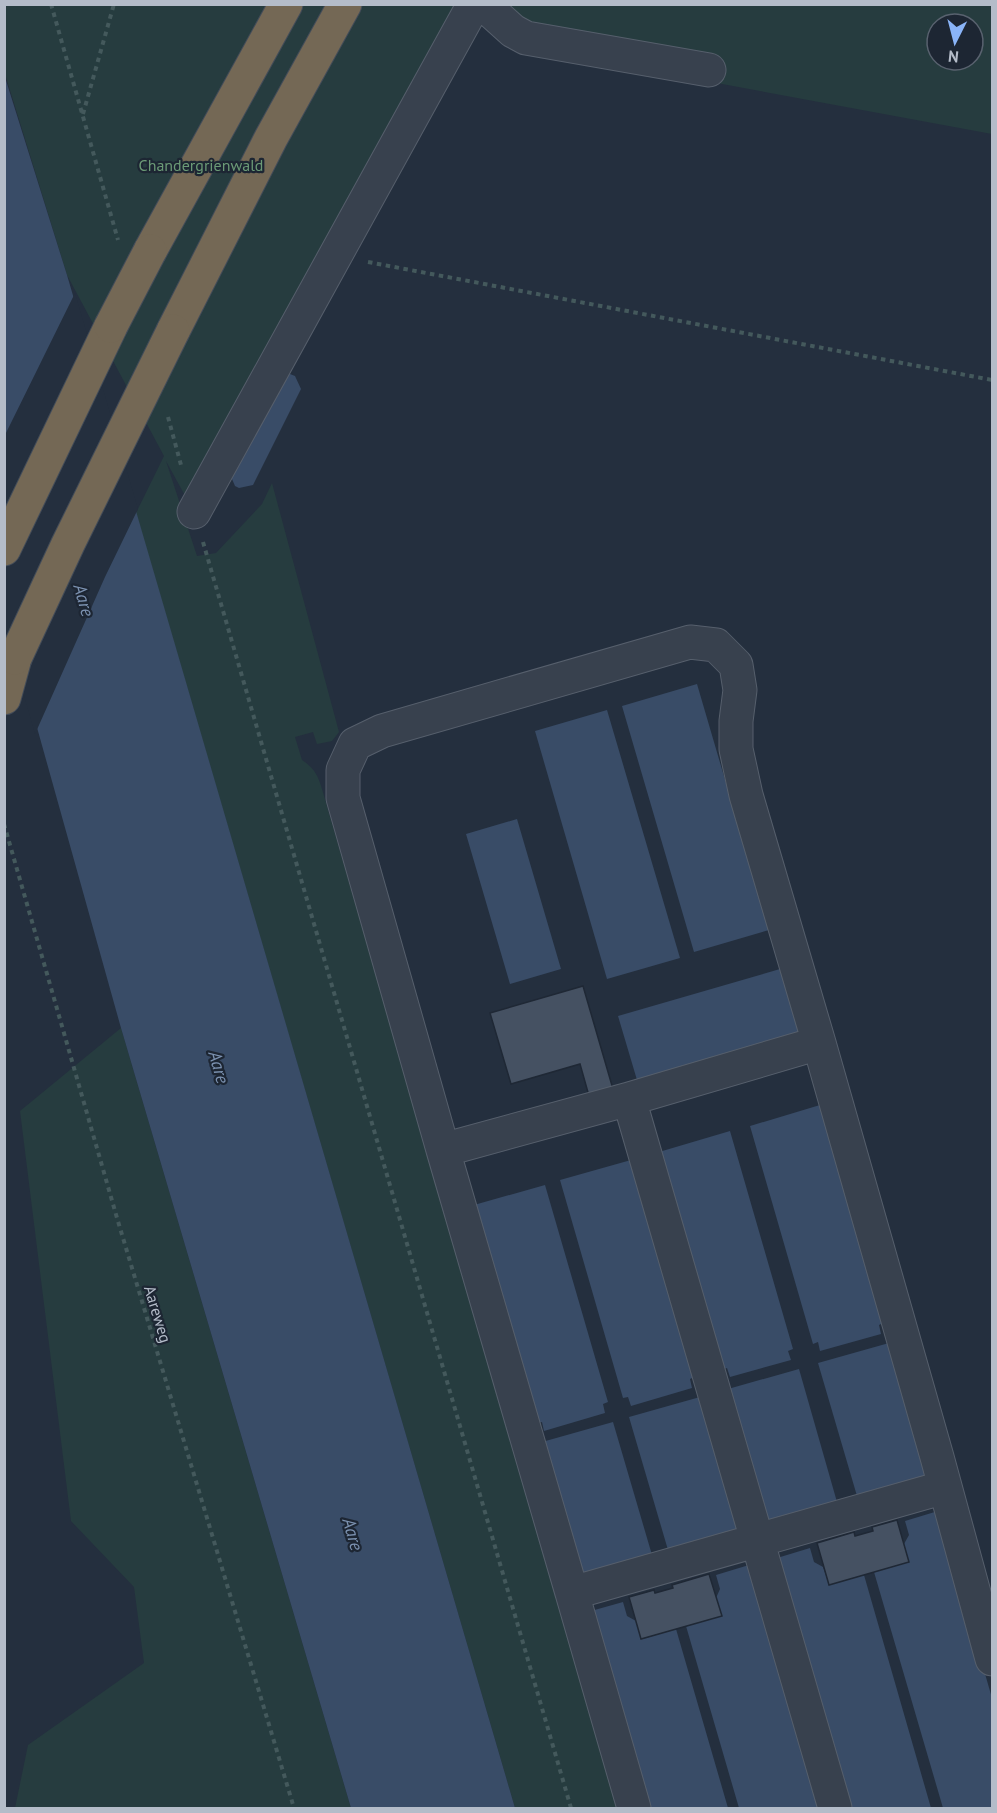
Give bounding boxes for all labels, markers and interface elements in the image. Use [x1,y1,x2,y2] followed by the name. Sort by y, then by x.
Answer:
[925,12,985,72] north arrow
[947,46,960,67] text: N
[139,155,263,175] park label: Chandergrienwald
[68,580,100,620] water label: Aare
[203,1047,235,1087] water label: Aare
[140,1283,176,1345] street label: Aareweg
[337,1514,369,1554] water label: Aare

